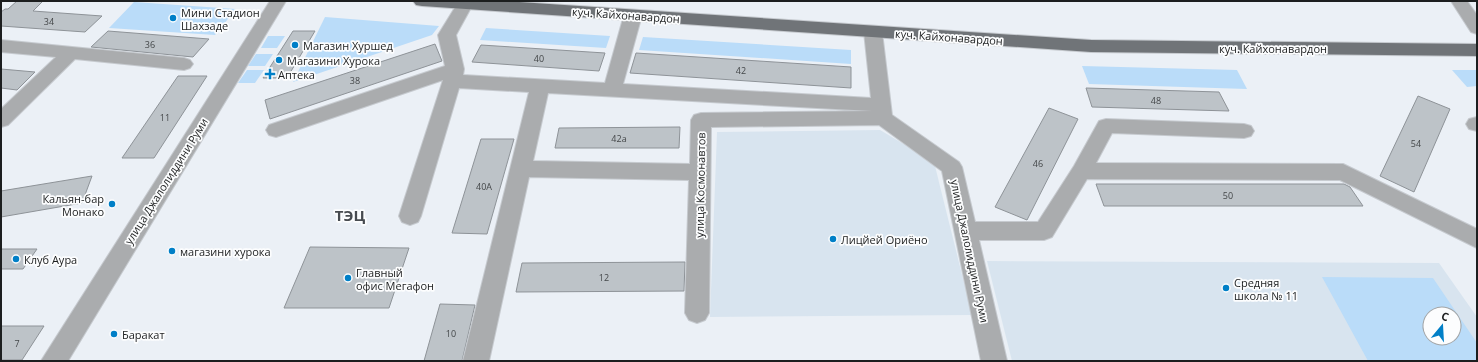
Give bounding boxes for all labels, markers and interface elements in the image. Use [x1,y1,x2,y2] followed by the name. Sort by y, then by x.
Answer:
[572,4,680,26] street label: куч. Кайхонавардон
[181,5,260,33] place label: Мини Стадион Шахзаде
[168,13,178,23] marker: Мини Стадион Шахзаде
[44,15,54,28] house number: 34
[895,26,1003,48] street label: куч. Кайхонавардон
[145,38,155,51] house number: 36
[303,38,394,53] place label: Магазин Хуршед
[290,40,300,50] marker: Магазин Хуршед
[1219,41,1327,56] street label: куч. Кайхонавардон
[534,52,544,65] house number: 40
[287,53,380,68] place label: Магазини Хурока
[274,55,284,65] marker: Магазини Хурока
[736,64,746,77] house number: 42
[278,67,315,82] place label: Аптека
[265,69,275,79] marker: Аптека
[350,74,360,87] house number: 38
[1151,94,1161,107] house number: 48
[160,111,170,124] house number: 11
[121,115,211,247] street label: улица Джалолиддини Руми
[611,132,627,145] house number: 42а
[692,132,708,238] street label: улица Космонавтов
[1411,137,1421,150] house number: 54
[1033,157,1043,170] house number: 46
[947,178,993,324] street label: улица Джалолиддини Руми
[476,180,492,193] house number: 40А
[1223,189,1233,202] house number: 50
[42,191,104,219] place label: Кальян-бар Монако
[107,199,117,209] marker: Кальян-бар Монако
[335,205,365,225] district label: ТЭЦ
[841,232,928,247] place label: Лицйей Ориёно
[828,234,838,244] marker: Лицйей Ориёно
[180,244,271,259] place label: магазини хурока
[167,246,177,256] marker: магазини хурока
[24,252,77,267] place label: Клуб Аура
[11,254,21,264] marker: Клуб Аура
[356,265,434,293] place label: Главный офис Мегафон
[599,271,609,284] house number: 12
[343,273,353,283] marker: Главный офис Мегафон
[1234,275,1298,303] place label: Средняя школа № 11
[1221,283,1231,293] marker: Средняя школа № 11
[1422,306,1462,346] north arrow
[1440,308,1451,324] text: С
[122,327,165,342] place label: Баракат
[446,327,456,340] house number: 10
[109,329,119,339] marker: Баракат
[14,337,20,350] house number: 7

